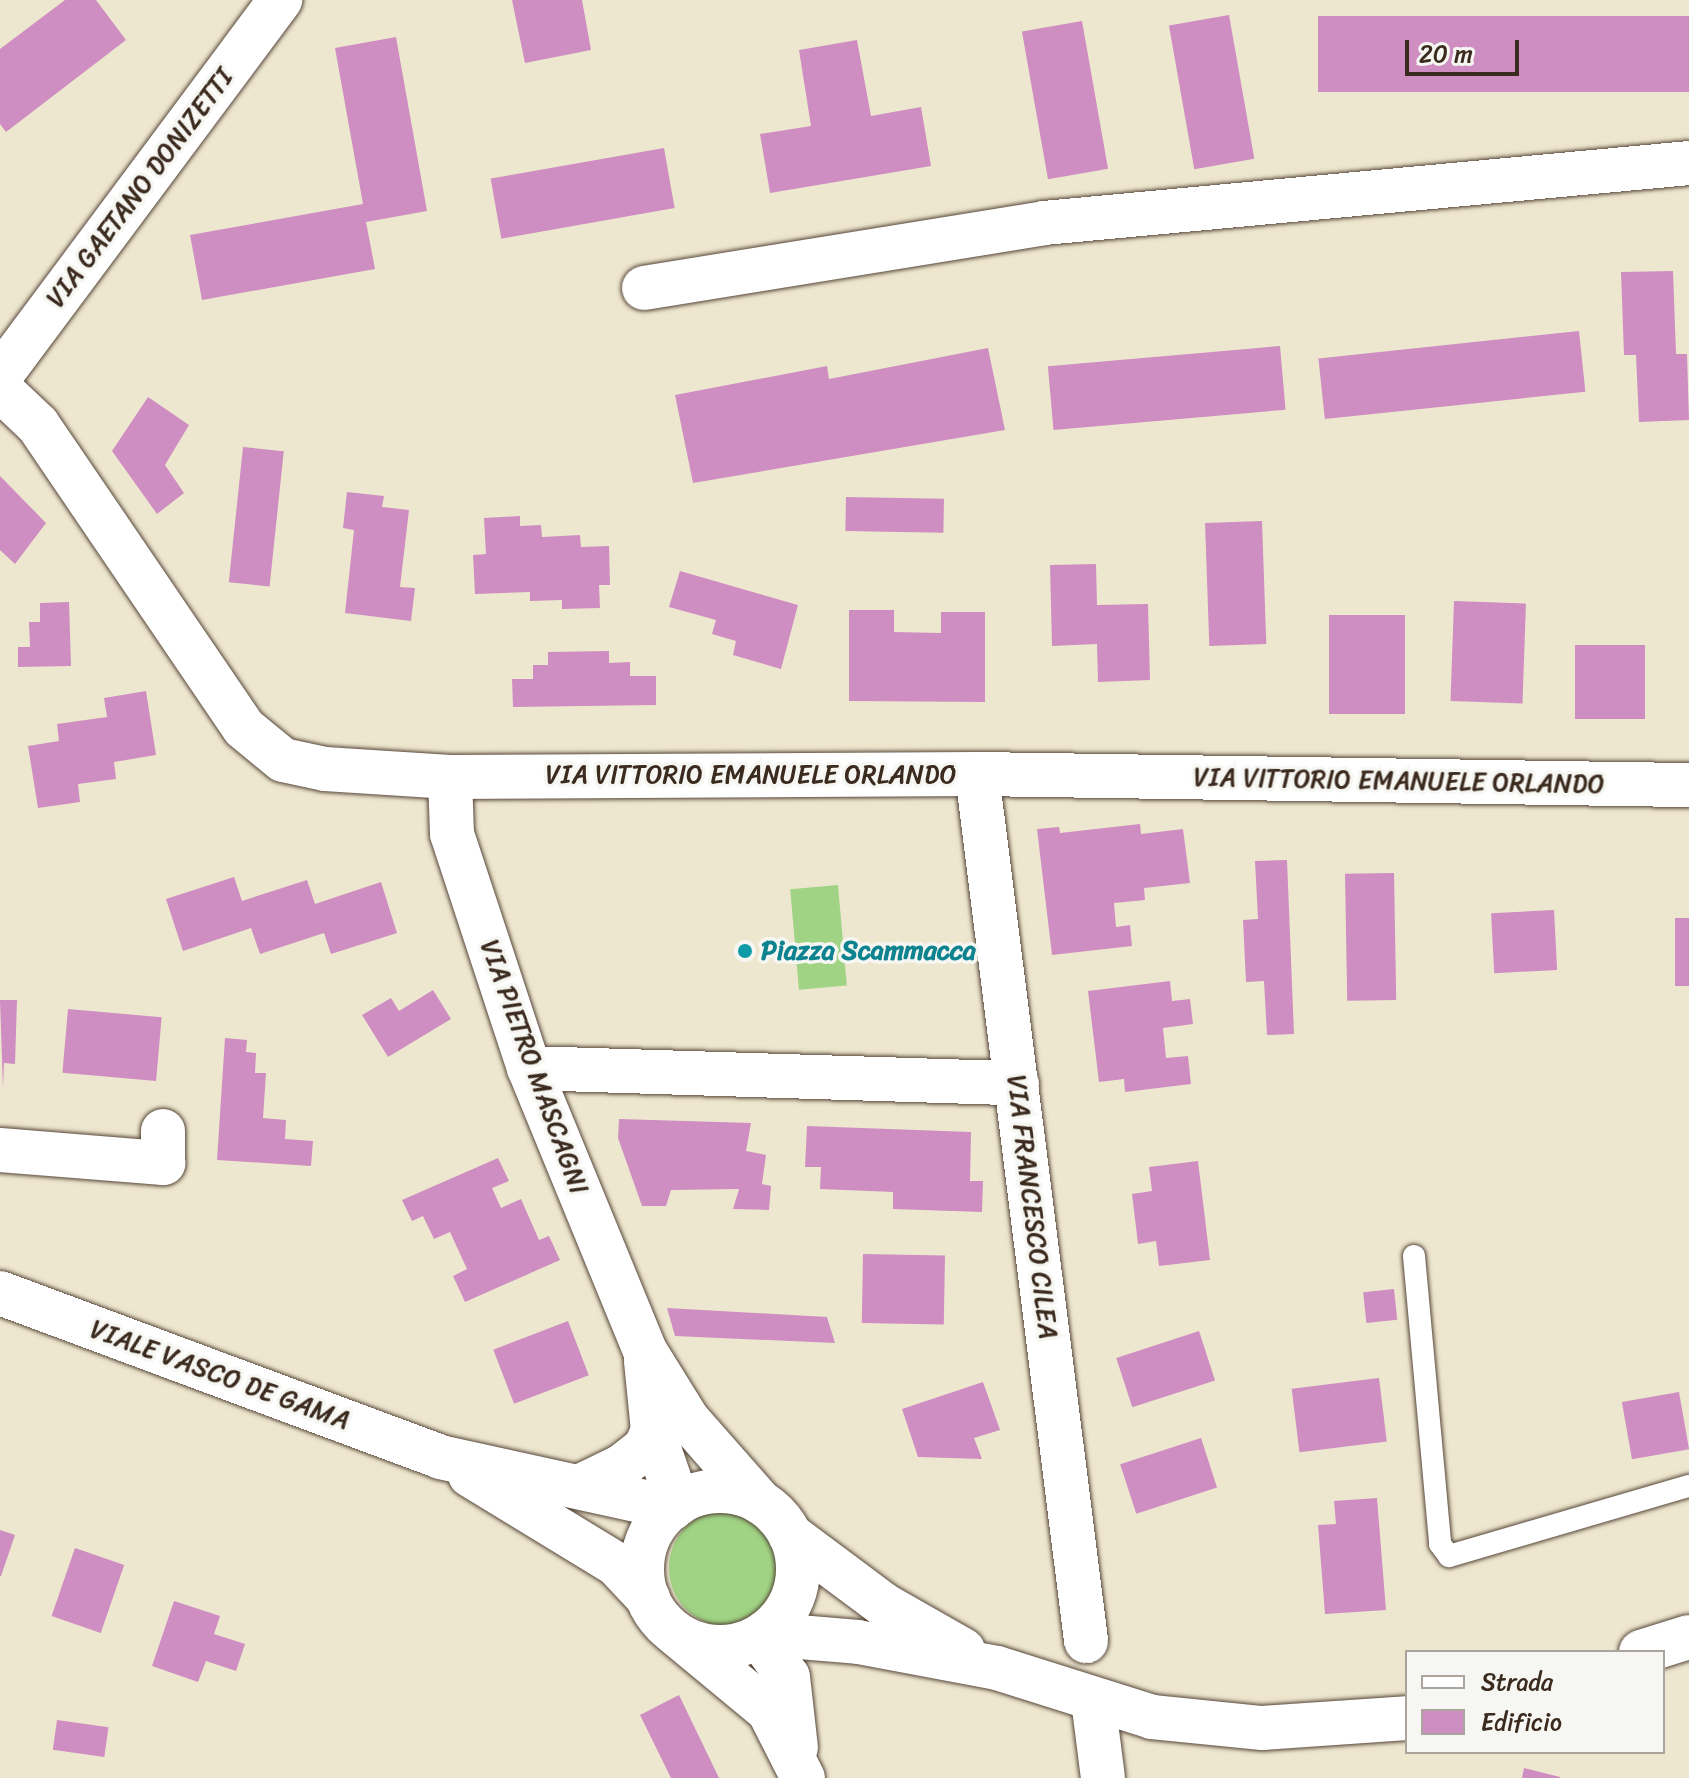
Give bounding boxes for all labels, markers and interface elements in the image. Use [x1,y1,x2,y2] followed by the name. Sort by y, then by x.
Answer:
[1409,24,1523,74] scale bar
[1419,33,1473,75] text: 20 m
[39,62,241,314] street label: VIA GAETANO DONIZETTI
[544,759,958,791] street label: VIA VITTORIO EMANUELE ORLANDO
[1192,762,1606,800] street label: VIA VITTORIO EMANUELE ORLANDO
[473,934,595,1200] street label: VIA PIETRO MASCAGNI
[761,935,976,967] place label: Piazza Scammacca
[736,942,754,960] marker: Piazza Scammacca
[1000,1071,1064,1343] street label: VIA FRANCESCO CILEA
[88,1314,352,1436] street label: VIALE VASCO DE GAMA
[1405,1650,1665,1754] legend
[1481,1661,1553,1703] text: Strada
[1481,1701,1562,1743] text: Edificio

